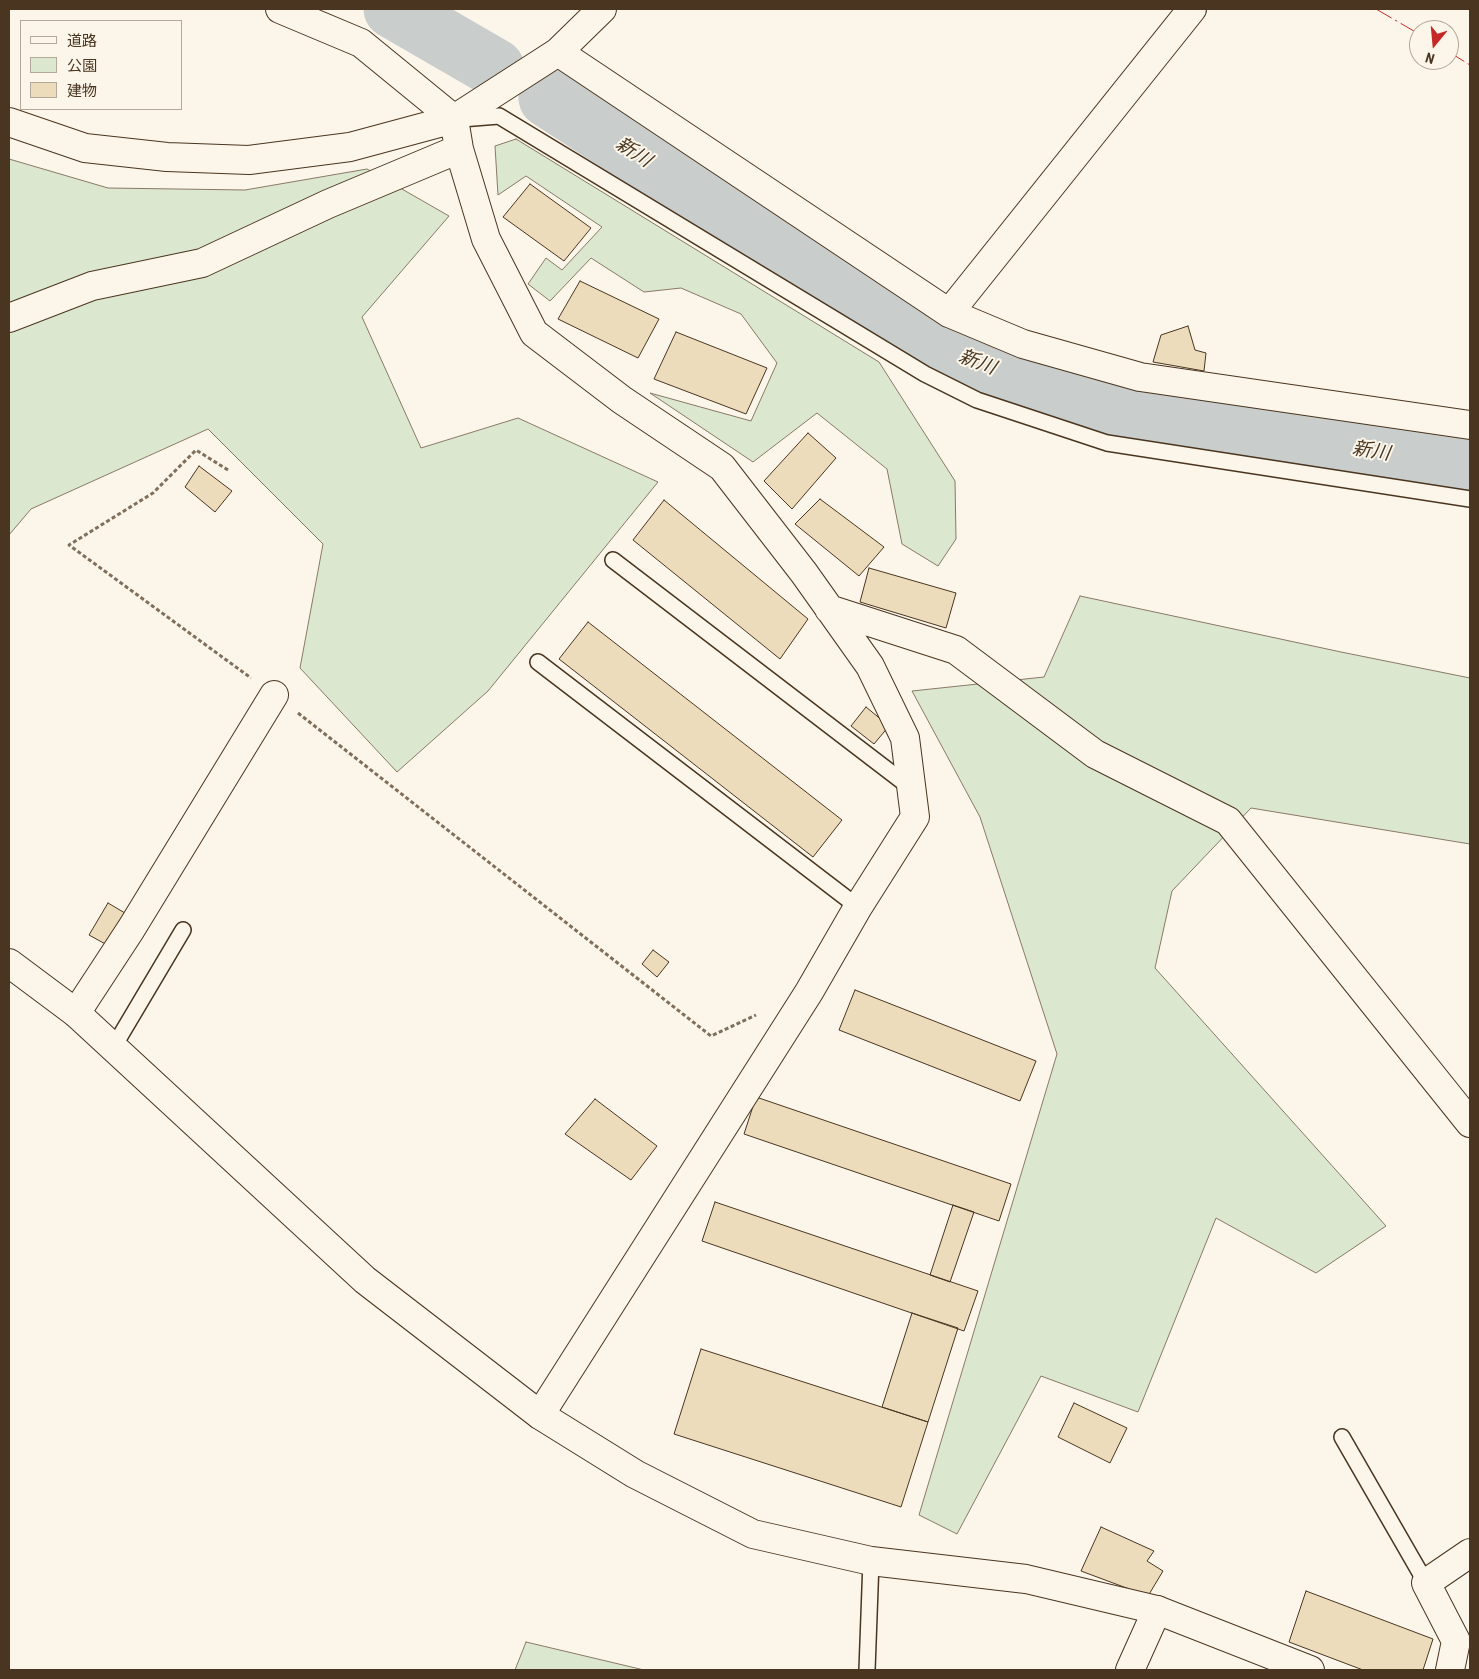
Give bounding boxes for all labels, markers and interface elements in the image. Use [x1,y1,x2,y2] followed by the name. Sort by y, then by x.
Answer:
[20,20,182,110] legend
[1409,20,1459,70] north arrow
[67,32,97,50] text: 道路
[1423,49,1436,67] text: N
[67,57,97,75] text: 公園
[67,82,97,100] text: 建物
[611,133,655,173] water label: 新川
[955,346,999,380] water label: 新川
[1350,438,1392,466] water label: 新川

